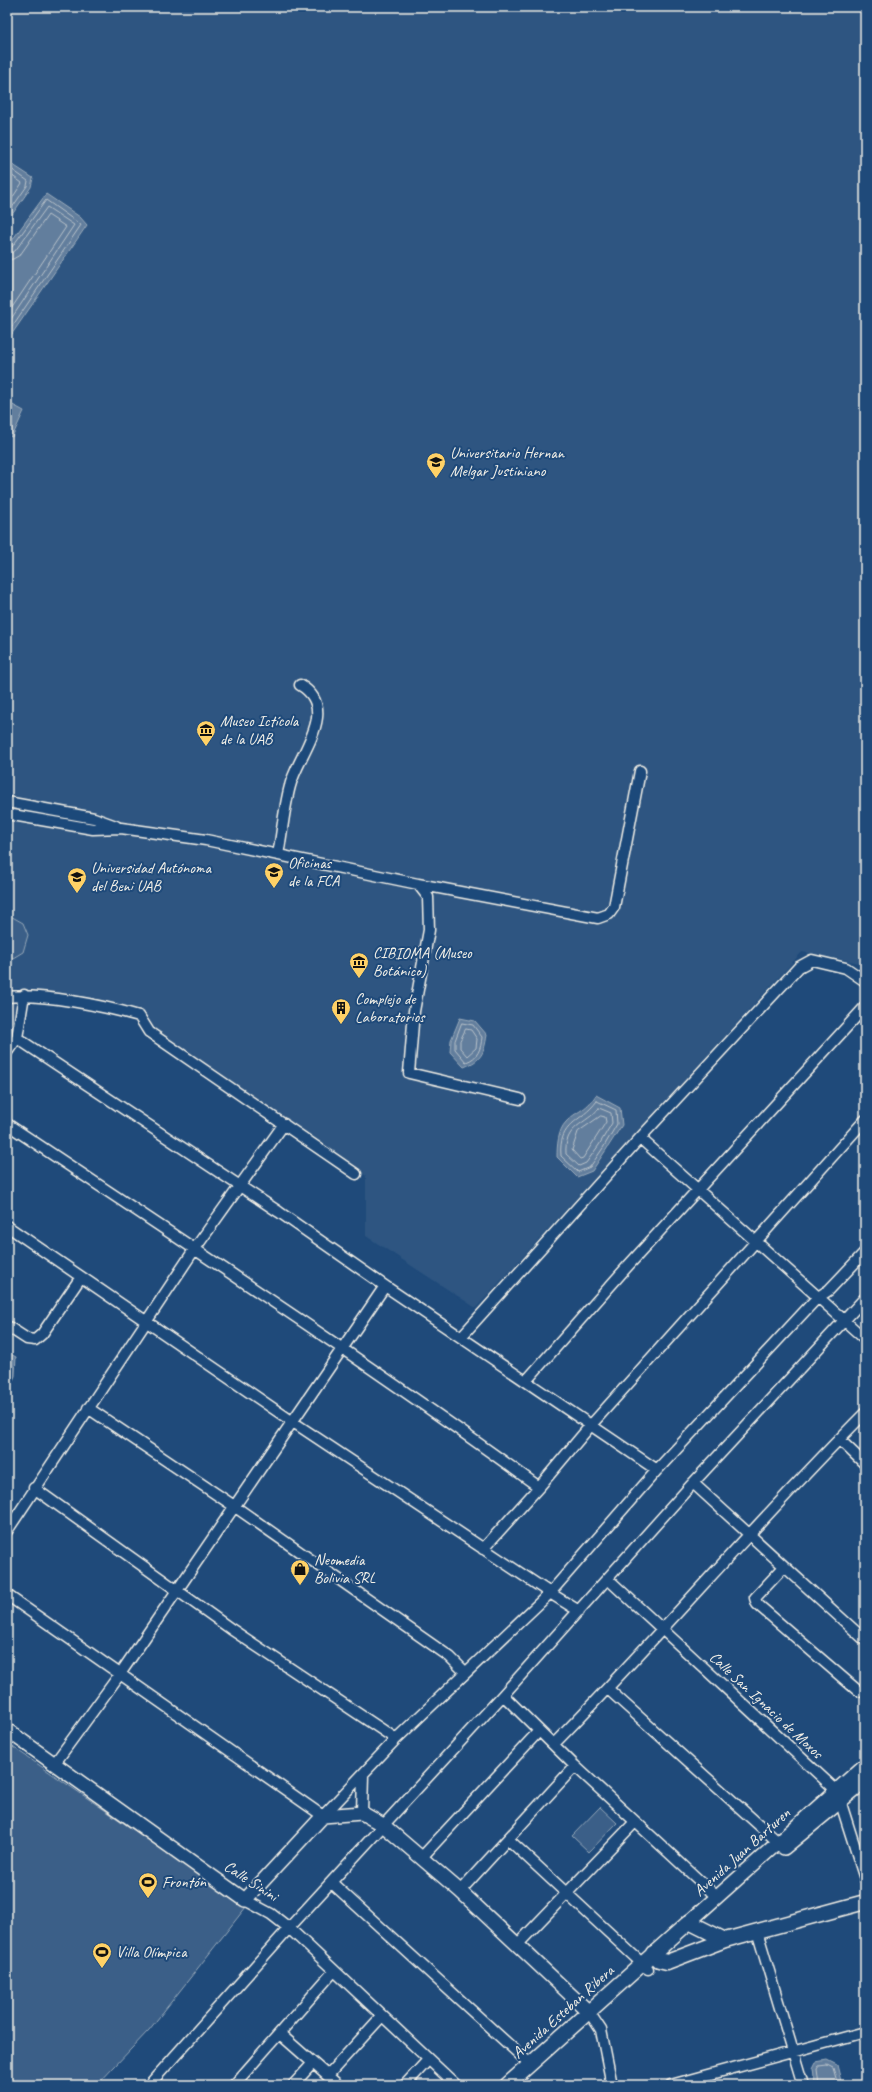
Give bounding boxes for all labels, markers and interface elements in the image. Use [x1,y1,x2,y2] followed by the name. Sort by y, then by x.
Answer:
[450,443,565,481] place label: Universitario Hernan Melgar Justiniano
[425,451,447,479] school or university icon: Universitario Hernan Melgar Justiniano
[220,711,300,749] place label: Museo Ictícola de la UAB
[195,719,217,747] museum icon: Museo Ictícola de la UAB
[288,853,340,891] place label: Oficinas de la FCA
[91,858,213,896] place label: Universidad Autónoma del Beni UAB
[263,861,285,889] school or university icon: Oficinas de la FCA
[66,866,88,894] school or university icon: Universidad Autónoma del Beni UAB
[373,943,473,981] place label: CIBIOMA (Museo Botánico)
[348,951,370,979] museum icon: CIBIOMA (Museo Botánico)
[355,989,426,1027] place label: Complejo de Laboratorios
[330,997,352,1025] building icon: Complejo de Laboratorios
[314,1550,376,1588] place label: Neomedia Bolivia SRL
[289,1558,311,1586] shop icon: Neomedia Bolivia SRL
[705,1647,828,1764] street label: Calle San Ignacio de Moxos
[690,1803,795,1901] street label: Avenida Juan Barturen
[220,1856,283,1907] street label: Calle Sinini
[137,1871,159,1899] sports icon: Frontón
[162,1872,207,1892] place label: Frontón
[91,1941,113,1969] sports icon: Villa Olímpica
[116,1942,188,1962] place label: Villa Olímpica
[508,1960,619,2063] street label: Avenida Esteban Ribera

